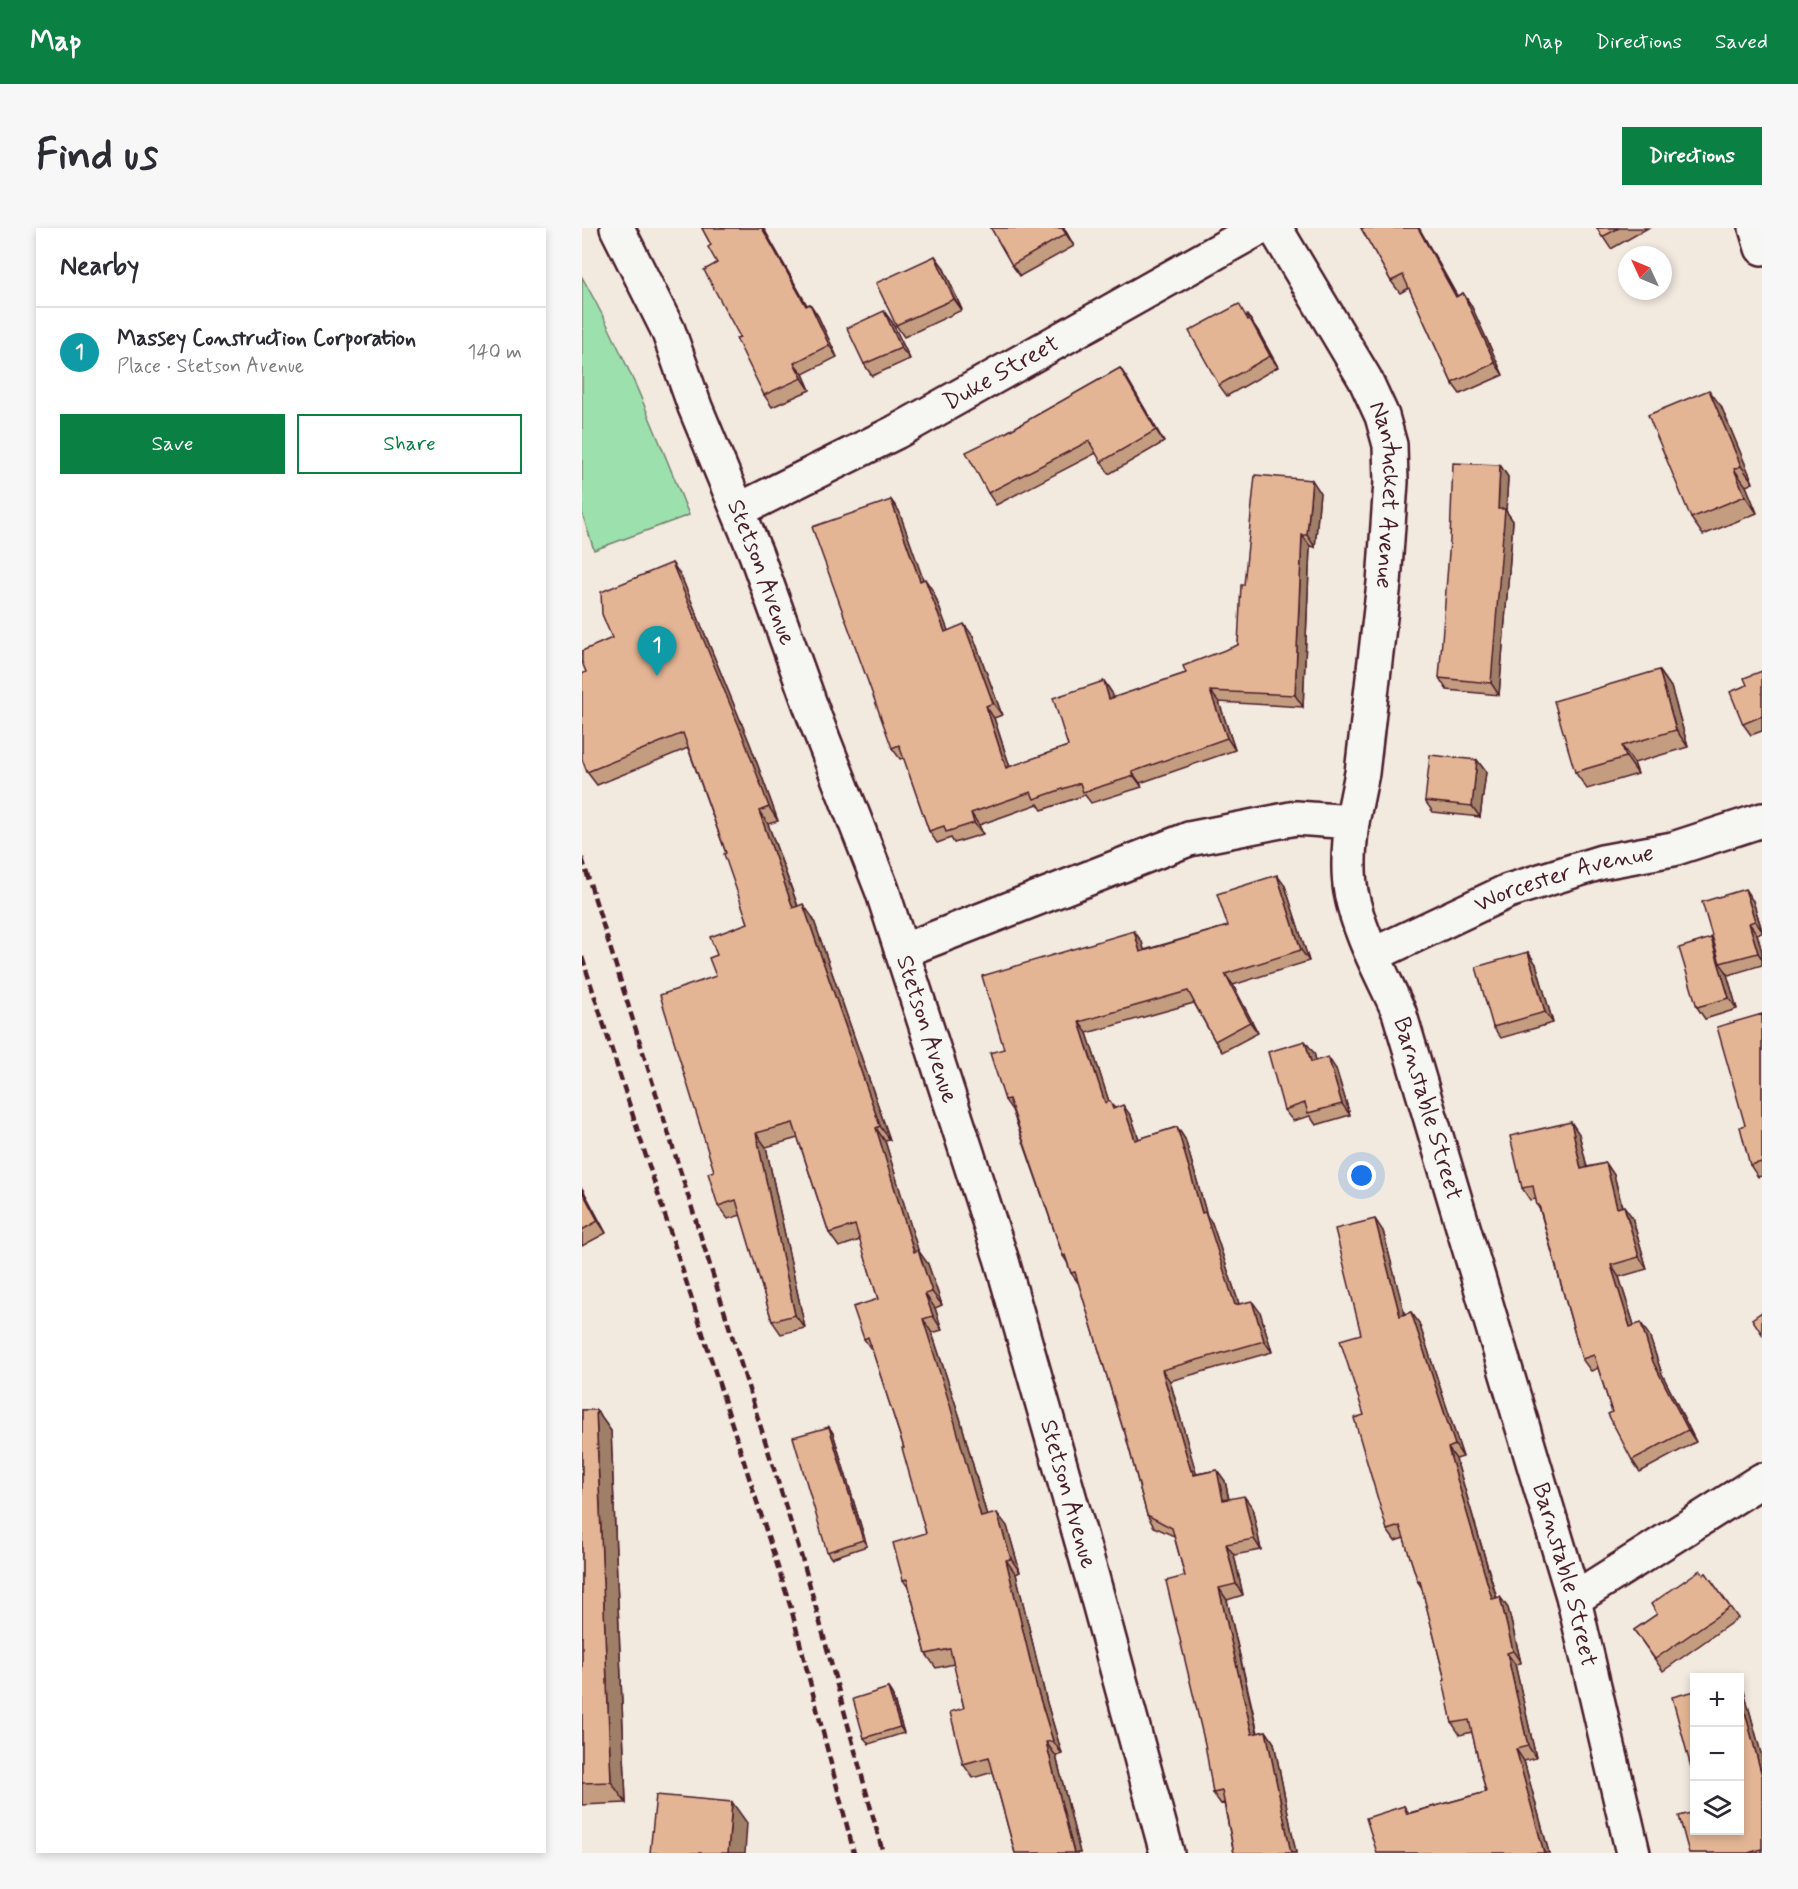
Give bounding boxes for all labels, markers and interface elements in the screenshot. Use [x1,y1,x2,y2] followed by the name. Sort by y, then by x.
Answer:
[30,24,81,61] text: Map
[1524,28,1563,56] text: Map
[1596,28,1682,56] text: Directions
[1715,28,1768,56] text: Saved
[1622,127,1762,185] button: Directions
[36,129,158,184] text: Find us
[1618,246,1672,300] north arrow
[60,250,139,284] text: Nearby
[117,325,416,353] text: Massey Construction Corporation
[938,328,1065,418] street label: Duke Street
[75,339,84,366] text: 1
[468,339,522,366] text: 140 m
[117,353,304,380] text: Place · Stetson Avenue
[1362,396,1407,590] street label: Nantucket Avenue
[60,414,285,474] button: Save
[297,414,522,474] button: Share
[720,495,803,650] street label: Stetson Avenue
[638,626,676,676] pin: 1
[1469,837,1656,920] street label: Worcester Avenue
[889,951,965,1107] street label: Stetson Avenue
[1386,1013,1470,1204] street label: Barnstable Street
[1347,1161,1376,1190] your location
[1032,1416,1104,1572] street label: Stetson Avenue
[1525,1479,1605,1670] street label: Barnstable Street
[1690,1673,1744,1835] map controls
[1690,1673,1744,1727] button: +
[1690,1727,1744,1781] button: −
[1690,1781,1744,1835] button: layers

